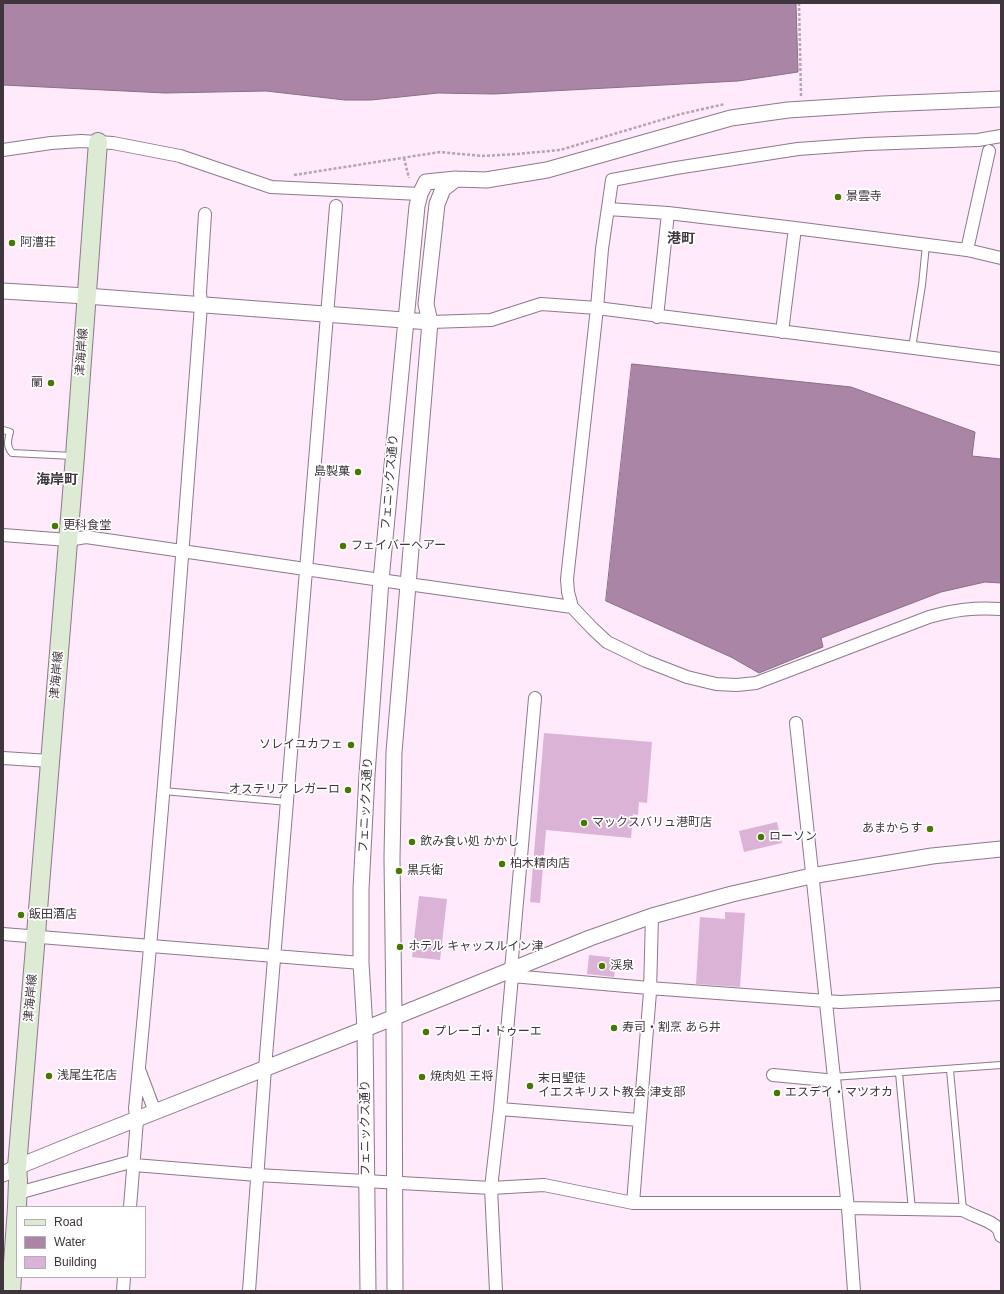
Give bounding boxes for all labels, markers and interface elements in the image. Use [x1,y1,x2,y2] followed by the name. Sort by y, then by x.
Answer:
[846,190,882,204] place label: 景雲寺
[833,192,843,202] marker: 景雲寺
[667,231,695,247] district label: 港町
[20,236,56,250] place label: 阿漕荘
[7,238,17,248] marker: 阿漕荘
[73,328,91,376] street label: 津海岸線
[31,376,43,390] place label: 蘭
[46,378,56,388] marker: 蘭
[379,434,401,530] street label: フェニックス通り
[314,465,350,479] place label: 島製菓
[353,467,363,477] marker: 島製菓
[36,472,78,488] district label: 海岸町
[63,519,111,533] place label: 更科食堂
[50,521,60,531] marker: 更科食堂
[351,539,446,553] place label: フェイバーヘアー
[338,541,348,551] marker: フェイバーヘアー
[48,650,66,700] street label: 津海岸線
[259,738,343,752] place label: ソレイユカフェ
[346,740,356,750] marker: ソレイユカフェ
[356,757,376,853] street label: フェニックス通り
[229,783,340,797] place label: オステリア レガーロ
[343,785,353,795] marker: オステリア レガーロ
[592,816,712,830] place label: マックスバリュ港町店
[579,818,589,828] marker: マックスバリュ港町店
[862,822,922,836] place label: あまからす
[925,824,935,834] marker: あまからす
[769,830,817,844] place label: ローソン
[756,832,766,842] marker: ローソン
[420,835,519,849] place label: 飲み食い処 かかし
[407,837,417,847] marker: 飲み食い処 かかし
[510,857,570,871] place label: 柏木精肉店
[497,859,507,869] marker: 柏木精肉店
[407,864,443,878] place label: 黒兵衛
[394,866,404,876] marker: 黒兵衛
[29,908,77,922] place label: 飯田酒店
[16,910,26,920] marker: 飯田酒店
[408,940,543,954] place label: ホテル キャッスルイン津
[395,942,405,952] marker: ホテル キャッスルイン津
[610,959,634,973] place label: 渓泉
[597,961,607,971] marker: 渓泉
[22,973,40,1023] street label: 津海岸線
[622,1021,721,1035] place label: 寿司・割烹 あら井
[609,1023,619,1033] marker: 寿司・割烹 あら井
[434,1025,542,1039] place label: プレーゴ・ドゥーエ
[421,1027,431,1037] marker: プレーゴ・ドゥーエ
[57,1069,117,1083] place label: 浅尾生花店
[430,1070,493,1084] place label: 焼肉処 王将
[44,1071,54,1081] marker: 浅尾生花店
[417,1072,427,1082] marker: 焼肉処 王将
[538,1072,685,1100] place label: 末日聖徒 イエスキリスト教会 津支部
[359,1080,373,1176] street label: フェニックス通り
[525,1081,535,1091] marker: 末日聖徒 イエスキリスト教会 津支部
[785,1086,893,1100] place label: エスデイ・マツオカ
[772,1088,782,1098] marker: エスデイ・マツオカ
[16,1206,146,1278] legend
[54,1215,83,1229] text: Road
[54,1235,86,1249] text: Water
[54,1255,97,1269] text: Building

